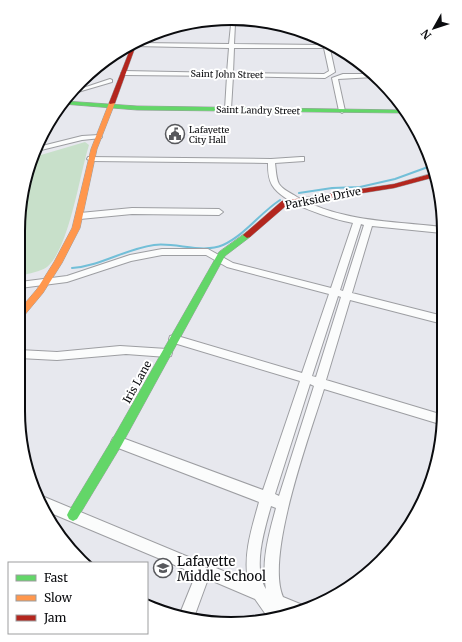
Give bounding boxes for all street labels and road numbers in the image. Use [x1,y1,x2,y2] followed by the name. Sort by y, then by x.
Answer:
[191,68,264,80] street label: Saint John Street
[216,104,301,116] street label: Saint Landry Street
[284,184,362,212] street label: Parkside Drive
[120,358,155,406] street label: Iris Lane

